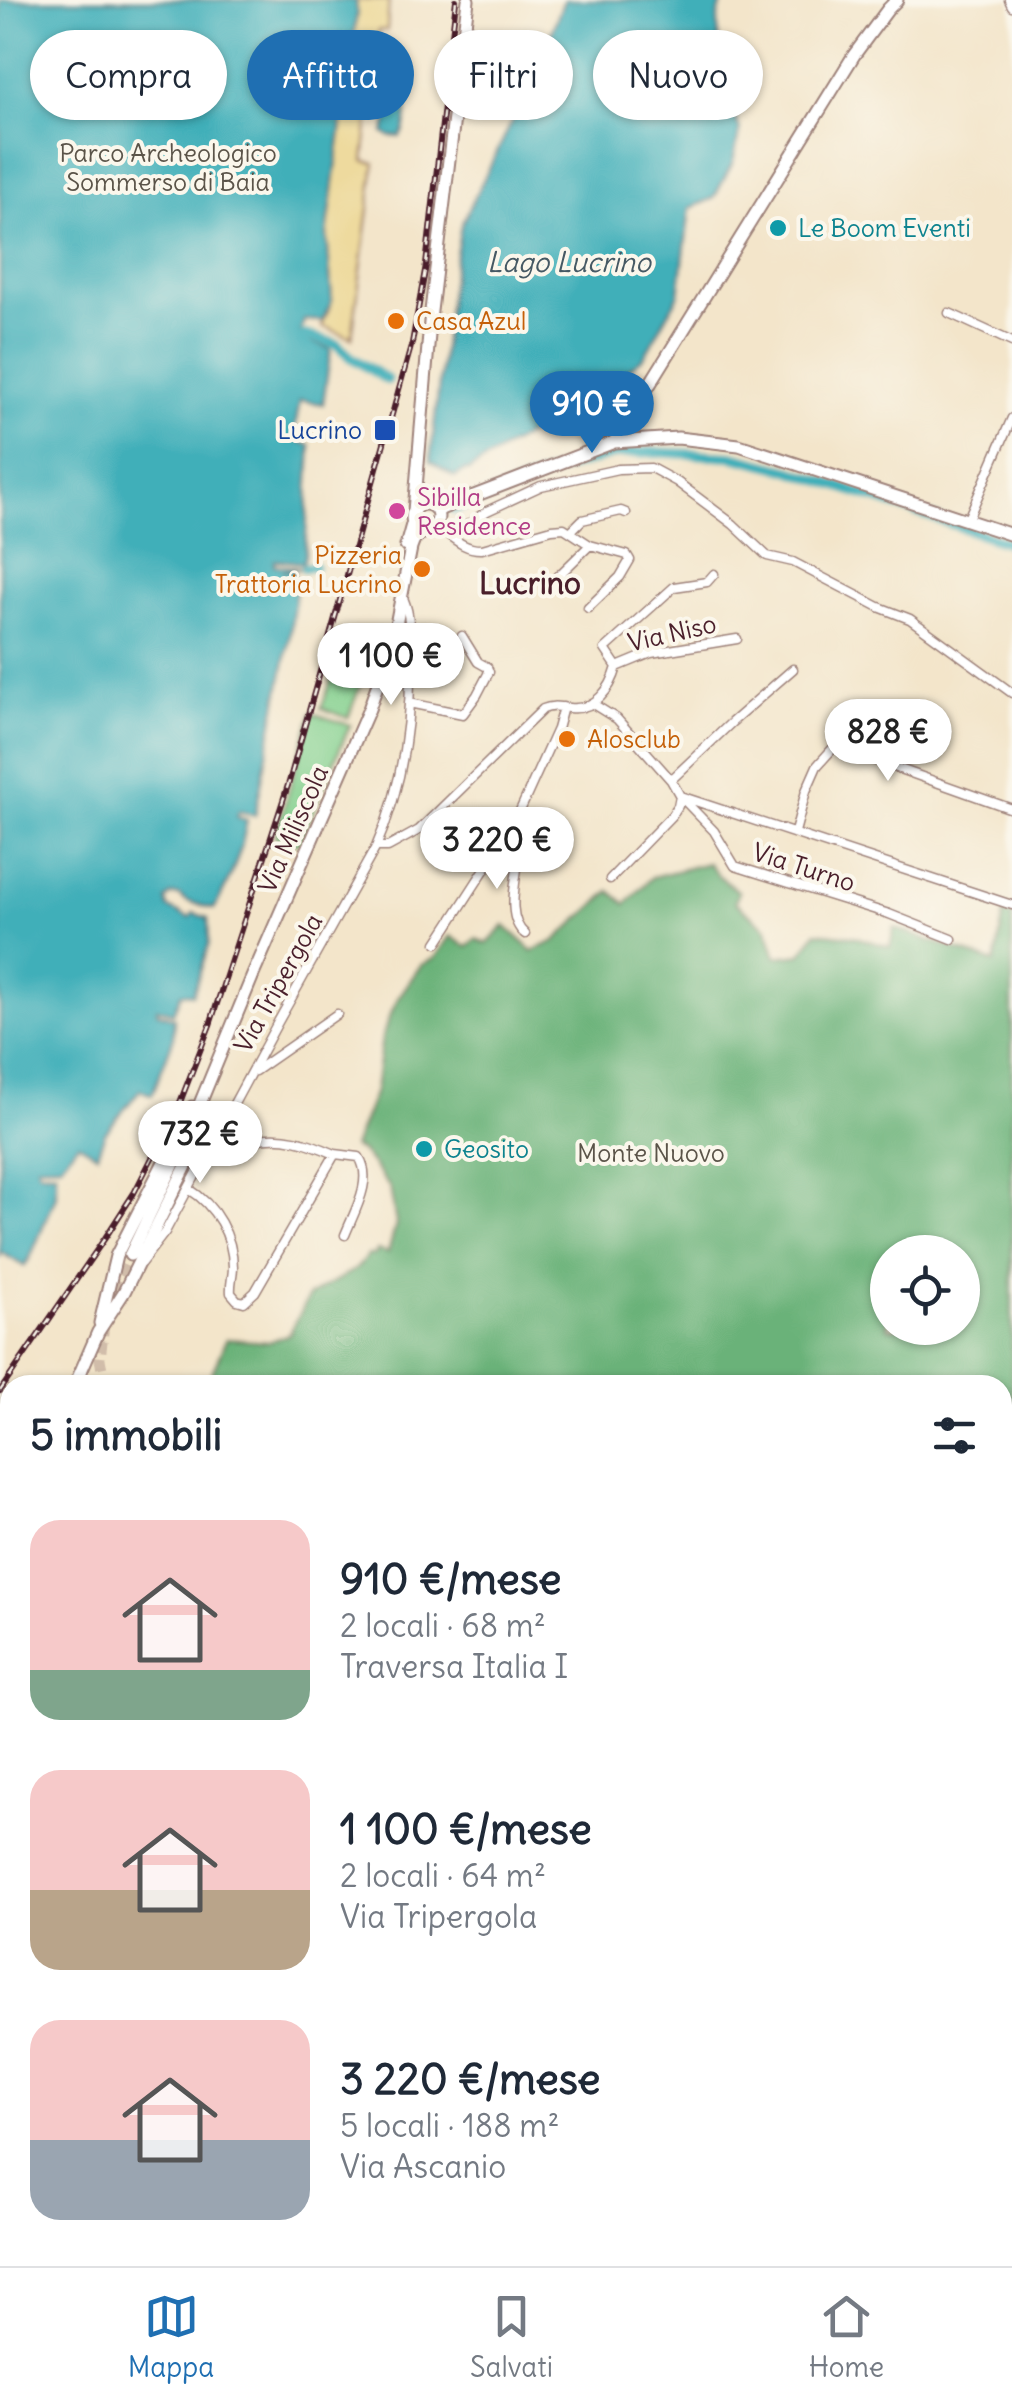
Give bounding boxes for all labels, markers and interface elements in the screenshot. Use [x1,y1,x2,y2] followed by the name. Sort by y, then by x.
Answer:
[30,30,227,120] chip: Compra
[247,30,414,120] chip: Affitta
[434,30,573,120] chip: Filtri
[593,30,763,120] chip: Nuovo
[59,137,277,198] park label: Parco Archeologico Sommerso di Baia
[798,212,971,244] place label: Le Boom Eventi
[767,217,789,239] marker: Le Boom Eventi
[487,244,652,280] water label: Lago Lucrino
[416,305,526,337] place label: Casa Azul
[385,310,407,332] marker: Casa Azul
[522,371,662,456] pin: 910 €
[552,383,632,424] text: 910 €
[277,414,362,446] place label: Lucrino
[372,417,398,443] marker: Lucrino
[417,481,531,542] place label: Sibilla Residence
[386,500,408,522] marker: Sibilla Residence
[215,539,402,600] place label: Pizzeria Trattoria Lucrino
[411,558,433,580] marker: Pizzeria Trattoria Lucrino
[479,564,581,602] district label: Lucrino
[625,607,719,659] street label: Via Niso
[299,623,483,708] pin: 1 100 €
[339,635,443,676] text: 1 100 €
[818,699,958,784] pin: 828 €
[847,711,929,752] text: 828 €
[587,723,681,755] place label: Alosclub
[556,728,578,750] marker: Alosclub
[251,760,335,898] street label: Via Miliscola
[405,807,589,892] pin: 3 220 €
[442,819,552,860] text: 3 220 €
[749,835,859,899] street label: Via Turno
[227,908,329,1058] street label: Via Tripergola
[130,1101,270,1186] pin: 732 €
[160,1113,240,1154] text: 732 €
[444,1133,529,1165] place label: Geosito
[577,1137,725,1169] park label: Monte Nuovo
[413,1138,435,1160] marker: Geosito
[870,1235,980,1345] map controls
[870,1235,980,1345] button: locate
[927,1408,982,1463] icon: filters
[30,1409,222,1461] text: 5 immobili
[340,1553,561,1605] text: 910 €/mese
[110,1560,230,1680] icon: home
[340,1605,546,1646] text: 2 locali · 68 m²
[340,1646,568,1687] text: Traversa Italia I
[340,1803,592,1855] text: 1 100 €/mese
[110,1810,230,1930] icon: home
[340,1855,546,1896] text: 2 locali · 64 m²
[340,1896,537,1937] text: Via Tripergola
[340,2053,600,2105] text: 3 220 €/mese
[110,2060,230,2180] icon: home
[340,2105,559,2146] text: 5 locali · 188 m²
[340,2146,506,2187] text: Via Ascanio
[128,2289,214,2385] tab: Mappa
[470,2289,553,2385] tab: Salvati
[809,2289,884,2385] tab: Home

